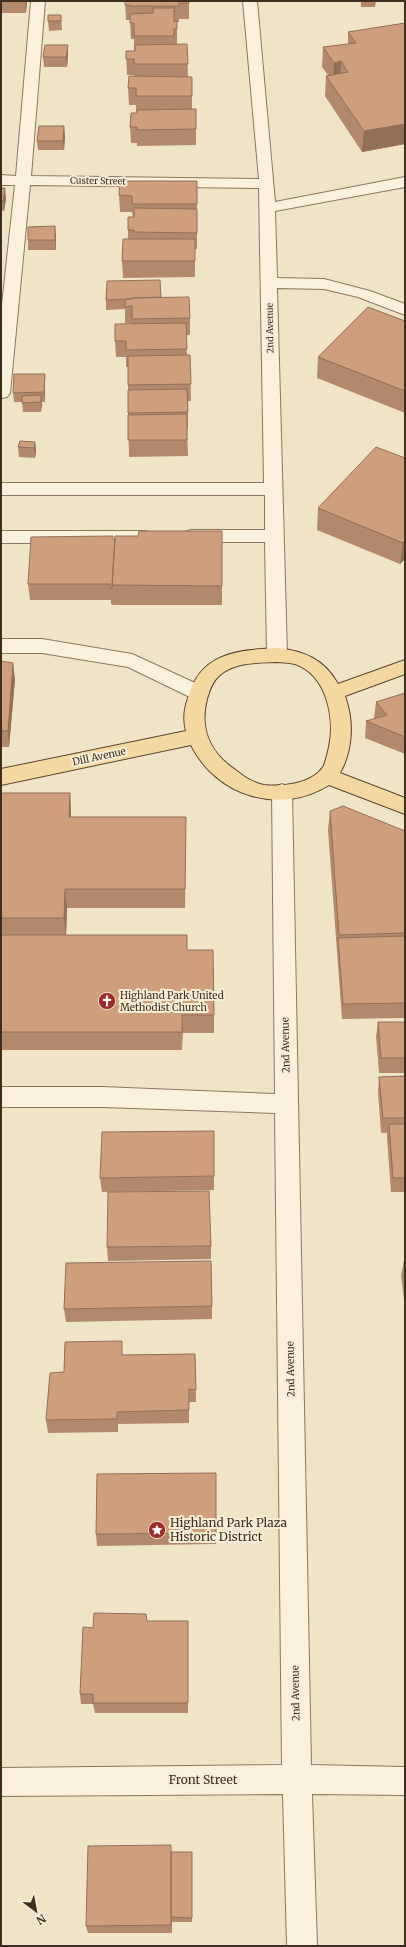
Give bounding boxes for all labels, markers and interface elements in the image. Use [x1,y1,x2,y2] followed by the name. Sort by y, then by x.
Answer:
[70,175,126,186] street label: Custer Street
[264,302,275,353] street label: 2nd Avenue
[71,744,127,769] street label: Dill Avenue
[120,989,224,1014] place label: Highland Park United Methodist Church
[97,991,117,1011] church icon: Highland Park United Methodist Church
[279,1017,292,1073] street label: 2nd Avenue
[284,1341,297,1397] street label: 2nd Avenue
[170,1515,288,1544] place label: Highland Park Plaza Historic District
[147,1520,167,1540] place icon: Highland Park Plaza Historic District
[289,1665,302,1721] street label: 2nd Avenue
[169,1772,238,1787] street label: Front Street
[16,1891,56,1931] north arrow
[34,1911,49,1928] text: N

